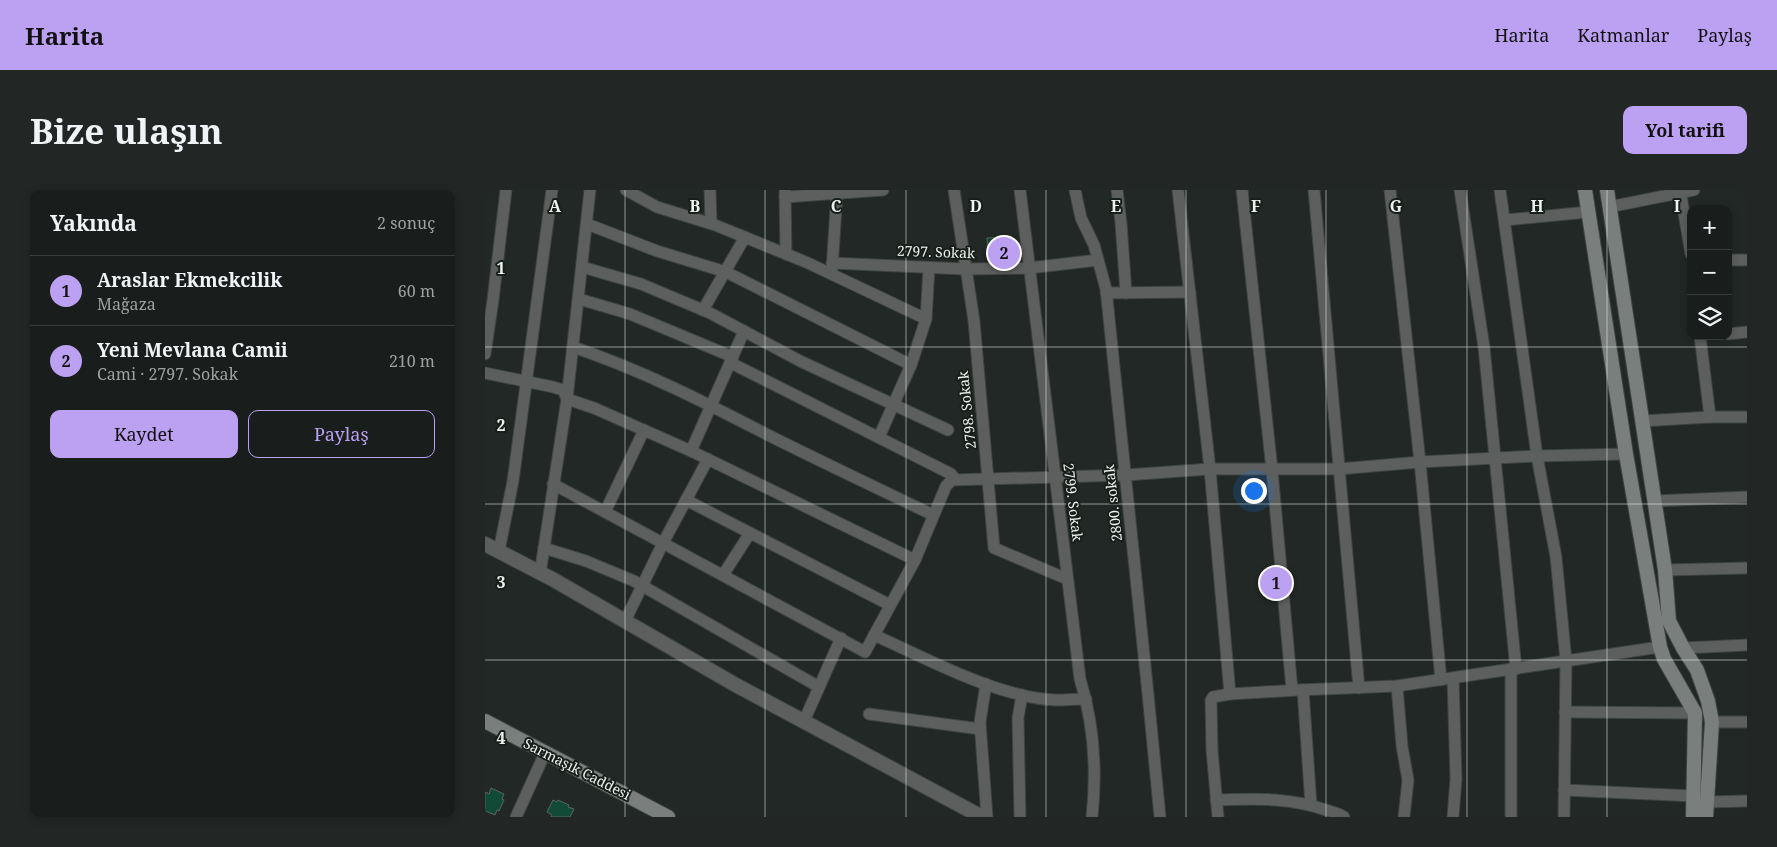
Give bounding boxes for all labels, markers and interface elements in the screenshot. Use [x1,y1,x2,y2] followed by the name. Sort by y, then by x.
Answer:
[25,19,104,52] text: Harita
[1494,23,1549,47] text: Harita
[1577,23,1669,47] text: Katmanlar
[1697,23,1752,47] text: Paylaş
[1623,106,1747,154] button: Yol tarifi
[30,107,223,154] text: Bize ulaşın
[549,195,562,217] text: A
[690,195,701,217] text: B
[831,195,842,217] text: C
[970,195,982,217] text: D
[1111,195,1121,217] text: E
[1251,195,1261,217] text: F
[1390,195,1402,217] text: G
[1530,195,1544,217] text: H
[1674,195,1680,217] text: I
[1687,205,1732,340] map controls
[1687,205,1732,250] button: +
[50,209,137,237] text: Yakında
[377,212,435,234] text: 2 sonuç
[988,234,1020,272] pin: 2
[897,241,976,262] street label: 2797. Sokak
[1687,250,1732,295] button: −
[496,257,506,279] text: 1
[97,267,282,293] text: Araslar Ekmekcilik
[61,280,71,302] text: 1
[398,280,435,302] text: 60 m
[97,293,156,315] text: Mağaza
[1687,295,1732,340] button: layers
[97,337,288,363] text: Yeni Mevlana Camii
[61,350,71,372] text: 2
[389,350,435,372] text: 210 m
[97,363,238,385] text: Cami · 2797. Sokak
[953,369,980,450] street label: 2798. Sokak
[50,410,238,458] button: Kaydet
[248,410,435,458] button: Paylaş
[496,414,506,436] text: 2
[1059,462,1088,543] street label: 2799. Sokak
[1099,463,1126,542] street label: 2800. sokak
[1241,478,1267,504] your location
[1260,564,1292,602] pin: 1
[496,571,506,593] text: 3
[496,727,506,749] text: 4
[520,733,634,804] street label: Sarmaşık Caddesi

